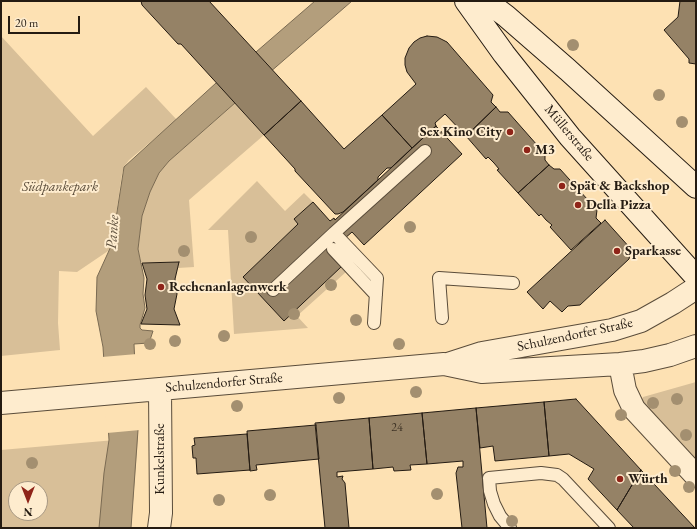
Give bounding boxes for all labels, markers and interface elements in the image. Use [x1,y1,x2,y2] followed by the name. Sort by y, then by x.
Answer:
[10,8,82,34] scale bar
[15,15,38,31] text: 20 m
[541,101,597,165] street label: Müllerstraße
[420,124,502,140] place label: Sex Kino City
[505,127,515,137] marker: Sex Kino City
[535,142,555,158] place label: M3
[522,145,532,155] marker: M3
[570,178,670,194] place label: Spät & Backshop
[22,179,98,195] park label: Südpankepark
[557,181,567,191] marker: Spät & Backshop
[586,197,651,213] place label: Della Pizza
[573,200,583,210] marker: Della Pizza
[103,214,123,250] water label: Panke
[625,243,681,259] place label: Sparkasse
[612,246,622,256] marker: Sparkasse
[169,279,287,295] place label: Rechenanlagenwerk
[156,282,166,292] marker: Rechenanlagenwerk
[516,315,634,355] street label: Schulzendorfer Straße
[165,370,283,396] street label: Schulzendorfer Straße
[391,421,403,435] house number: 24
[152,423,168,495] street label: Kunkelstraße
[628,471,668,487] place label: Würth
[615,474,625,484] marker: Würth
[8,481,48,521] north arrow
[24,505,32,519] text: N

